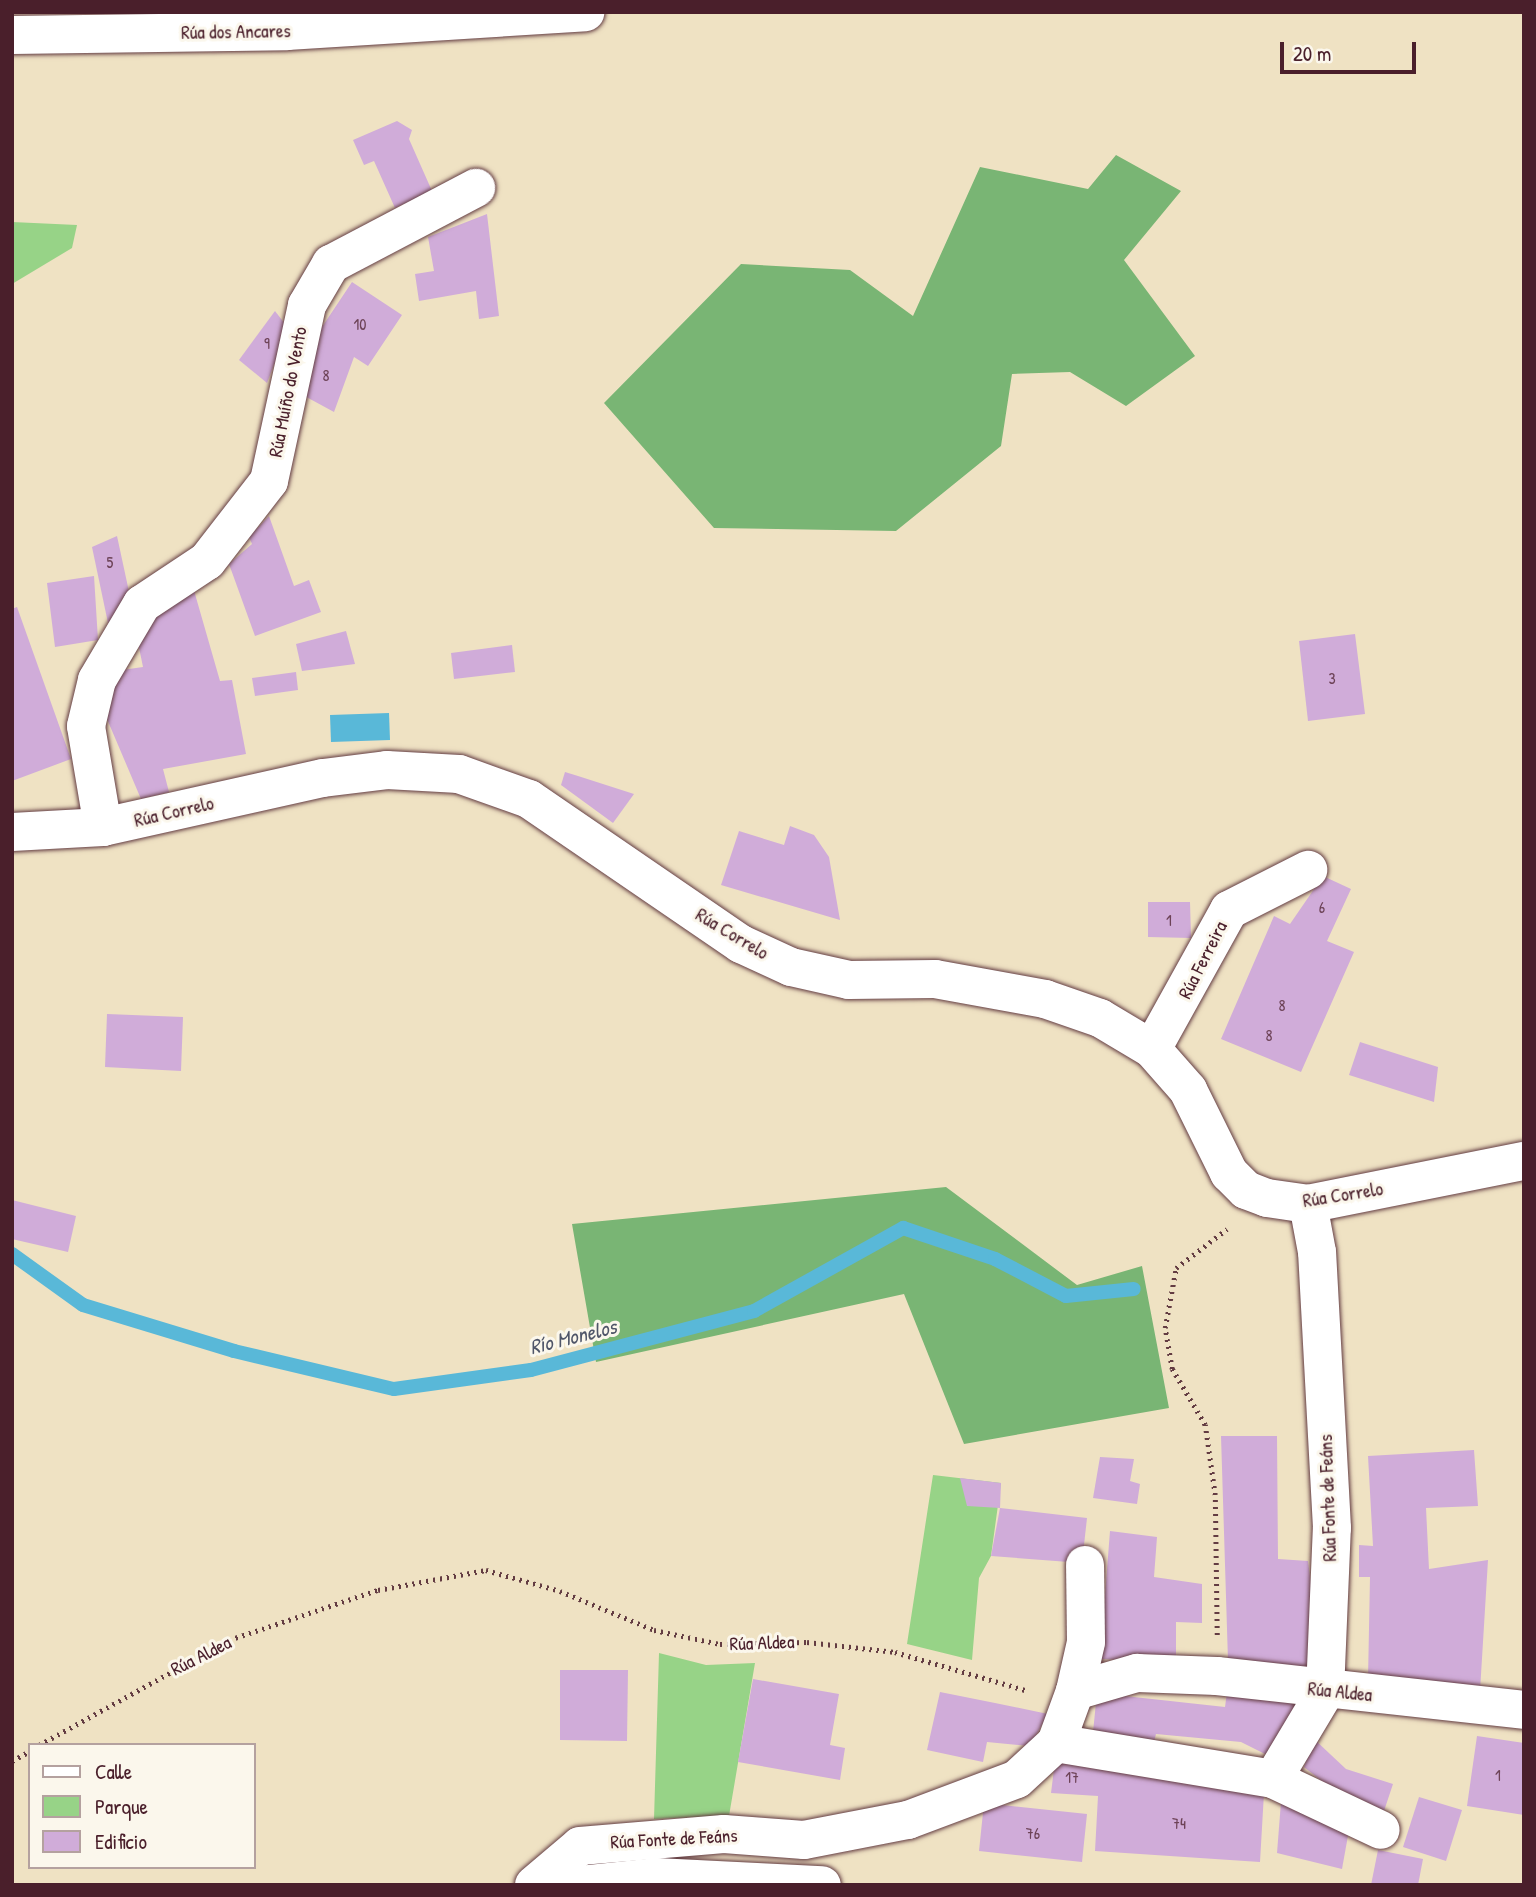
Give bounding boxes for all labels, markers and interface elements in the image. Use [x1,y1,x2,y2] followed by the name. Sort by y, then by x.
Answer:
[181,20,291,44] street label: Rúa dos Ancares
[1284,28,1420,72] scale bar
[1293,39,1331,68] text: 20 m
[354,314,366,334] house number: 10
[264,325,312,459] street label: Rúa Muíño do Vento
[264,333,270,353] house number: 9
[323,365,329,385] house number: 8
[107,552,113,572] house number: 5
[1328,668,1336,688] house number: 3
[132,792,216,832] street label: Rúa Correlo
[1319,897,1325,917] house number: 6
[691,903,773,965] street label: Rúa Correlo
[1166,910,1172,930] house number: 1
[1174,917,1232,1003] street label: Rúa Ferreira
[1279,995,1285,1015] house number: 8
[1266,1025,1272,1045] house number: 8
[1301,1177,1385,1213] street label: Rúa Correlo
[527,1314,619,1360] water label: Río Monelos
[1314,1434,1342,1562] street label: Rúa Fonte de Feáns
[729,1630,795,1656] street label: Rúa Aldea
[167,1631,235,1681] street label: Rúa Aldea
[1307,1677,1373,1707] street label: Rúa Aldea
[28,1743,256,1869] legend
[95,1757,132,1786] text: Calle
[1495,1765,1501,1785] house number: 1
[1065,1767,1079,1787] house number: 17
[95,1792,148,1821] text: Parque
[1172,1813,1186,1833] house number: 74
[1026,1823,1040,1843] house number: 76
[610,1824,738,1854] street label: Rúa Fonte de Feáns
[95,1827,147,1856] text: Edificio

